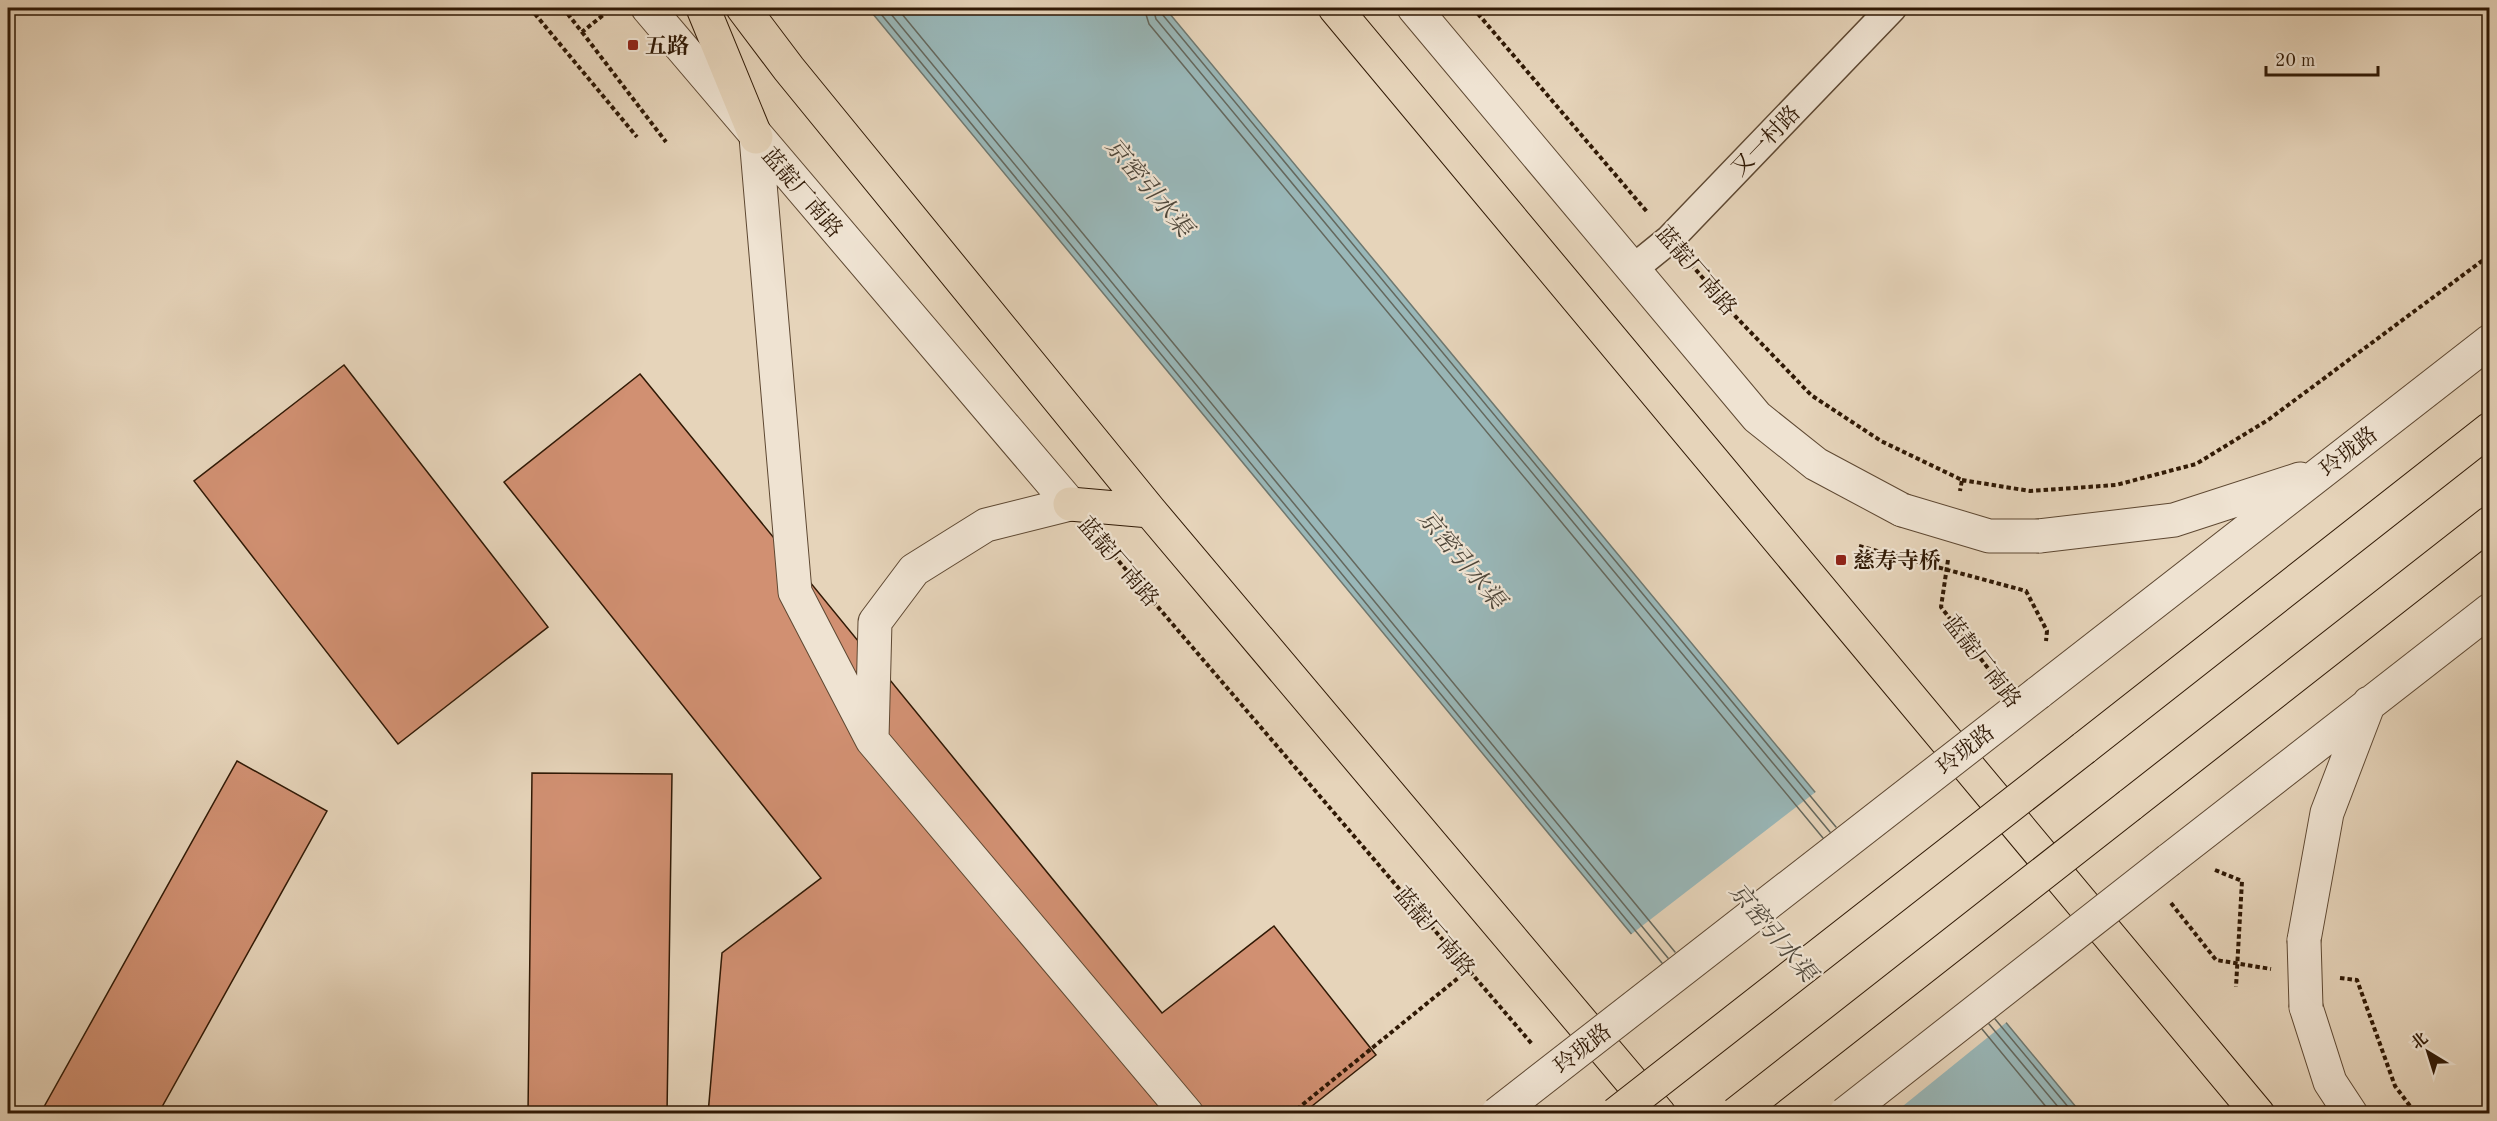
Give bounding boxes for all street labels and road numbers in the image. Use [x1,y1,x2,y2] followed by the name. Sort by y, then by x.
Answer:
[1727,101,1805,181] street label: 又一村路
[757,143,847,242] street label: 蓝靛厂南路
[1651,221,1741,320] street label: 蓝靛厂南路
[2315,422,2382,482] street label: 玲珑路
[1073,512,1163,611] street label: 蓝靛厂南路
[1939,611,2026,712] street label: 蓝靛厂南路
[1932,720,1999,780] street label: 玲珑路
[1389,882,1479,981] street label: 蓝靛厂南路
[1549,1019,1616,1079] street label: 玲珑路

